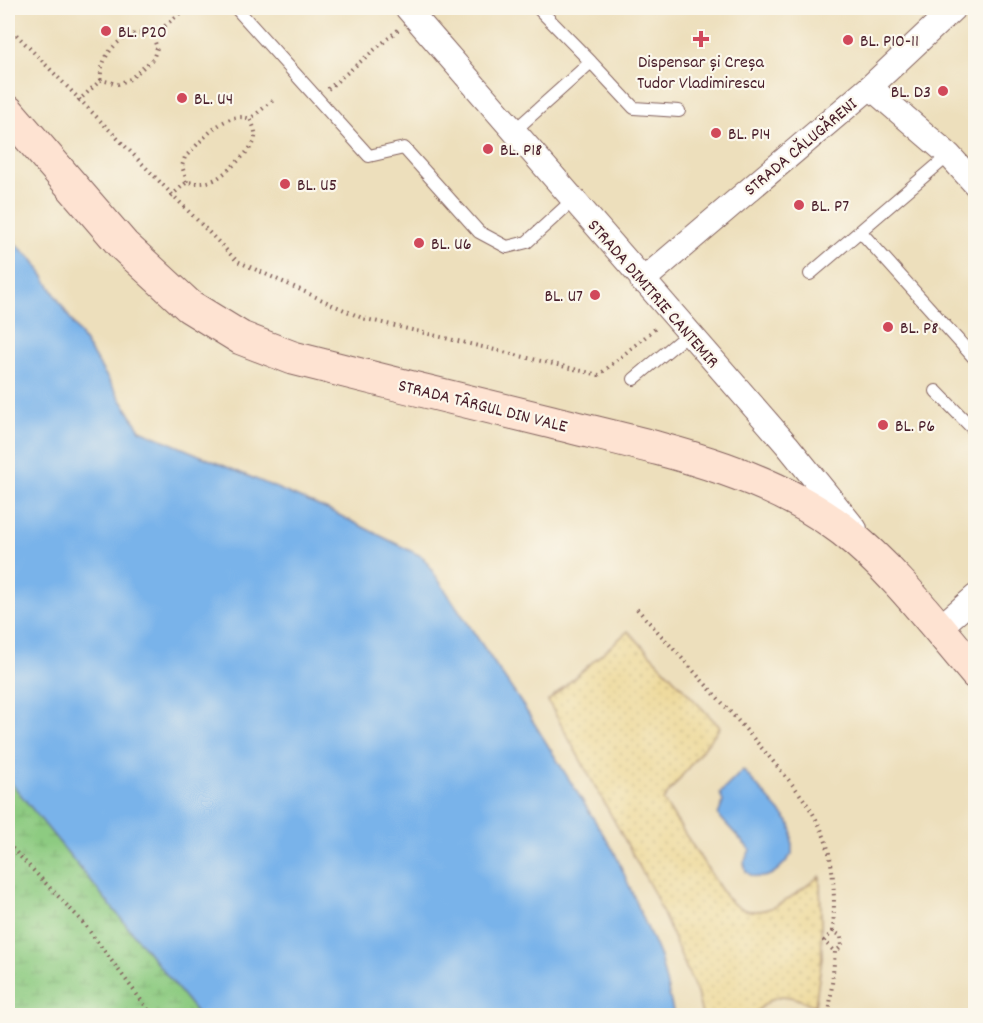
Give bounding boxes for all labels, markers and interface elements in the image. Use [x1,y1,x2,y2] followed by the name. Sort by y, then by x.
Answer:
[118,21,167,46] place label: BL. P20
[99,24,113,38] marker: BL. P20
[692,30,710,48] marker: Dispensar și Creșa Tudor Vladimirescu
[860,30,919,55] place label: BL. P10-11
[841,33,855,47] marker: BL. P10-11
[637,51,765,97] place label: Dispensar și Creșa Tudor Vladimirescu
[891,81,931,106] place label: BL. D3
[936,84,950,98] marker: BL. D3
[194,88,233,113] place label: BL. U4
[175,91,189,105] marker: BL. U4
[740,93,864,203] street label: STRADA CĂLUGĂRENI
[728,123,771,148] place label: BL. P14
[709,126,723,140] marker: BL. P14
[500,139,542,164] place label: BL. P18
[481,142,495,156] marker: BL. P18
[297,174,337,199] place label: BL. U5
[278,177,292,191] marker: BL. U5
[811,195,849,220] place label: BL. P7
[792,198,806,212] marker: BL. P7
[580,215,724,374] street label: STRADA DIMITRIE CANTEMIR
[431,233,472,258] place label: BL. U6
[412,236,426,250] marker: BL. U6
[544,285,583,310] place label: BL. U7
[588,288,602,302] marker: BL. U7
[900,317,938,342] place label: BL. P8
[881,320,895,334] marker: BL. P8
[395,374,570,441] street label: STRADA TÂRGUL DIN VALE
[895,415,935,440] place label: BL. P6
[876,418,890,432] marker: BL. P6

